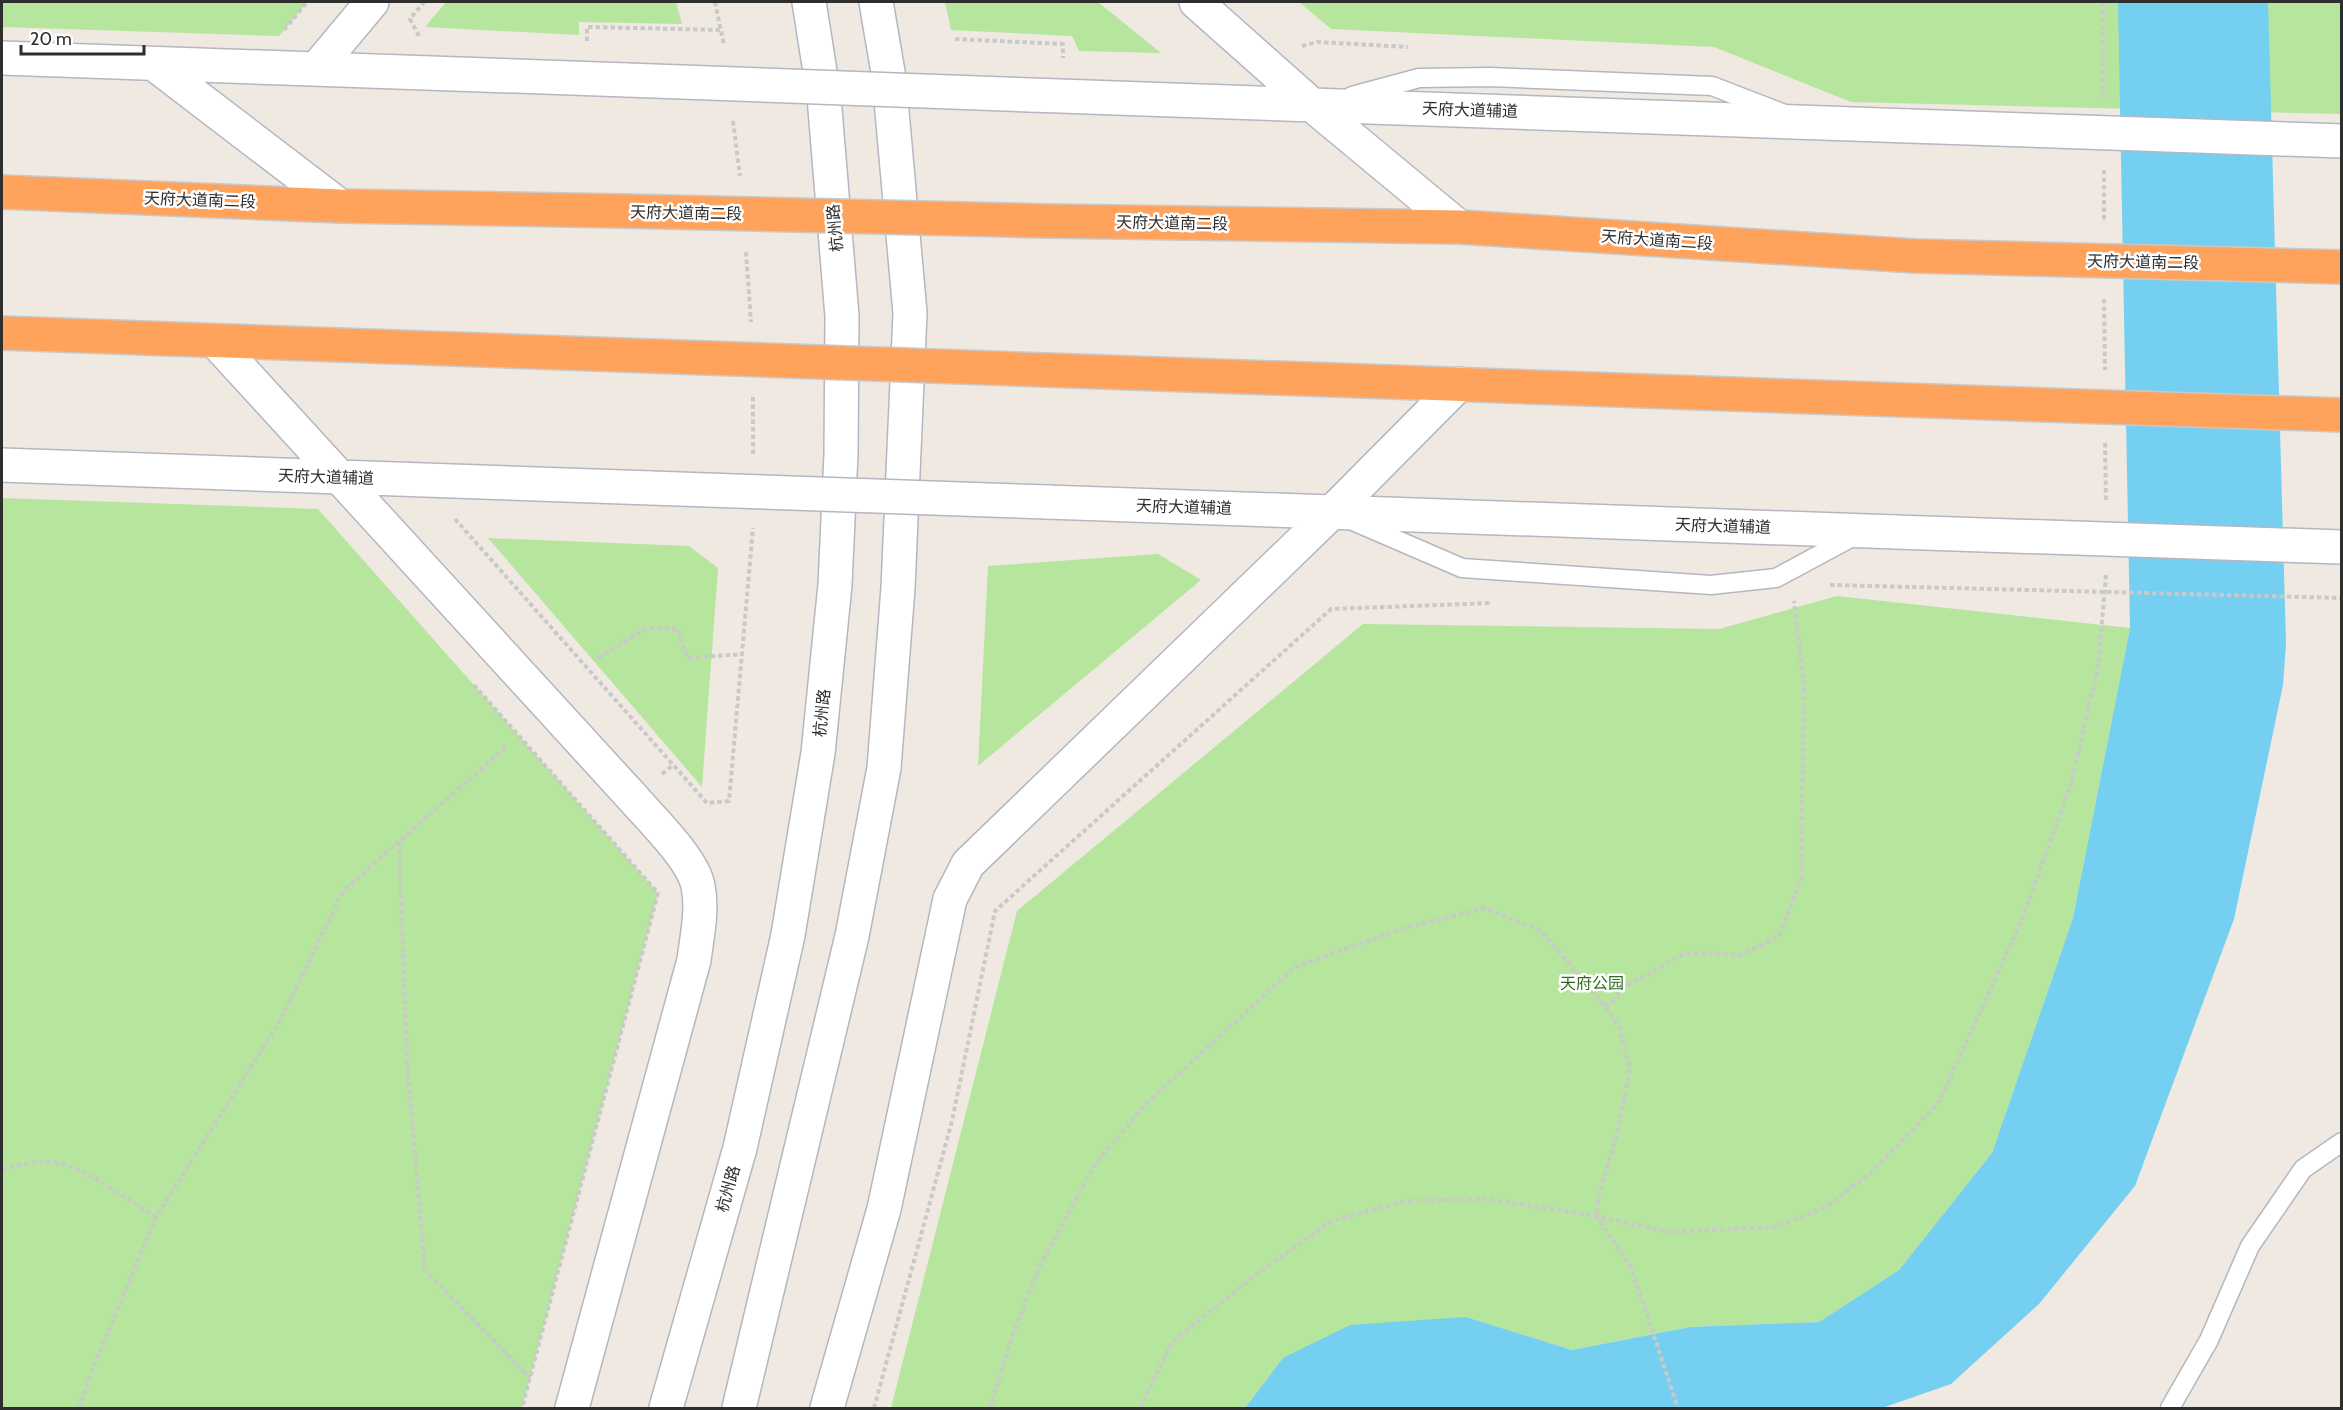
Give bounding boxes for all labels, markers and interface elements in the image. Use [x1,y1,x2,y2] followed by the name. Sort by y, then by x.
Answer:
[21,18,144,56] scale bar
[30,28,72,50] text: 20 m
[1422,99,1518,121] street label: 天府大道辅道
[144,189,256,211] street label: 天府大道南二段
[630,203,742,223] street label: 天府大道南二段
[823,203,847,253] street label: 杭州路
[1116,213,1228,233] street label: 天府大道南二段
[1600,227,1714,253] street label: 天府大道南二段
[2087,252,2199,272] street label: 天府大道南二段
[278,466,374,488] street label: 天府大道辅道
[1136,496,1232,518] street label: 天府大道辅道
[1675,515,1771,537] street label: 天府大道辅道
[810,688,834,738] street label: 杭州路
[1560,974,1624,993] park label: 天府公园
[712,1163,744,1215] street label: 杭州路

